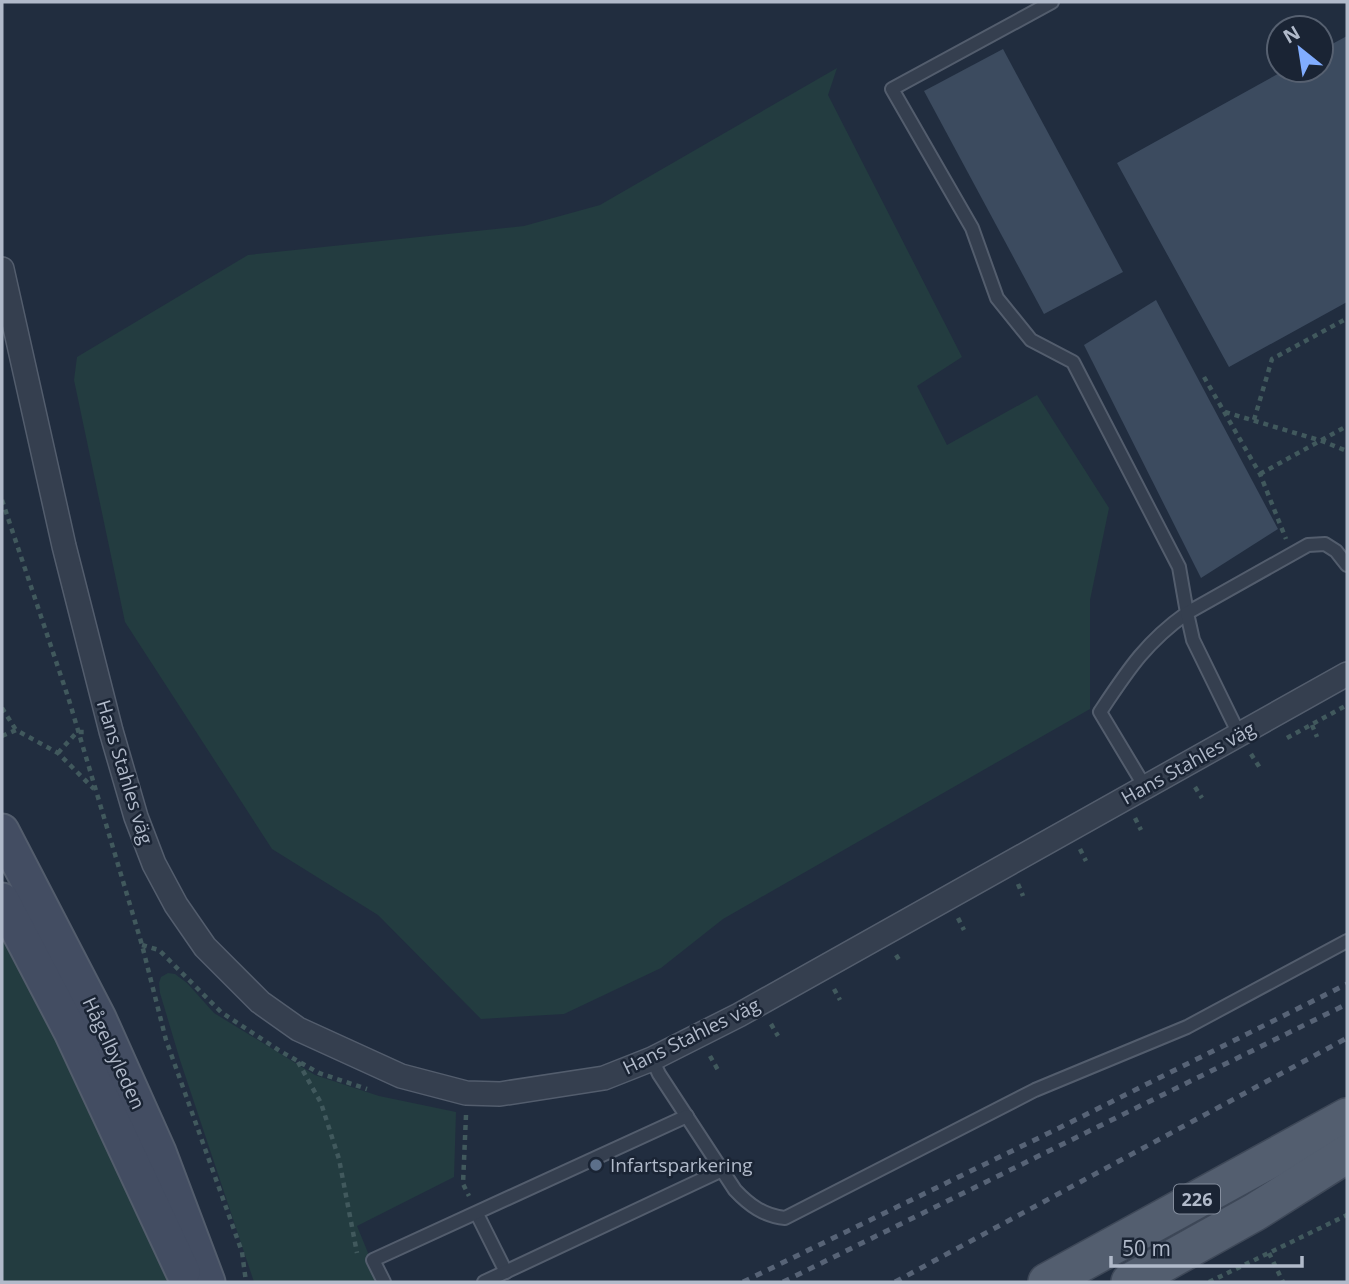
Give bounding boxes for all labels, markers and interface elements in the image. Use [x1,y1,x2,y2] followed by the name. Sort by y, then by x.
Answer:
[1265,14,1335,84] north arrow
[1278,19,1305,49] text: N
[91,697,159,847] street label: Hans Stahles väg
[1116,715,1260,811] street label: Hans Stahles väg
[618,992,764,1080] street label: Hans Stahles väg
[77,993,151,1113] street label: Hågelbyleden
[610,1152,753,1178] place label: Infartsparkering
[588,1157,604,1173] marker: Infartsparkering
[1174,1184,1220,1214] road number: 226
[1111,1224,1302,1268] scale bar
[1122,1234,1171,1262] text: 50 m

